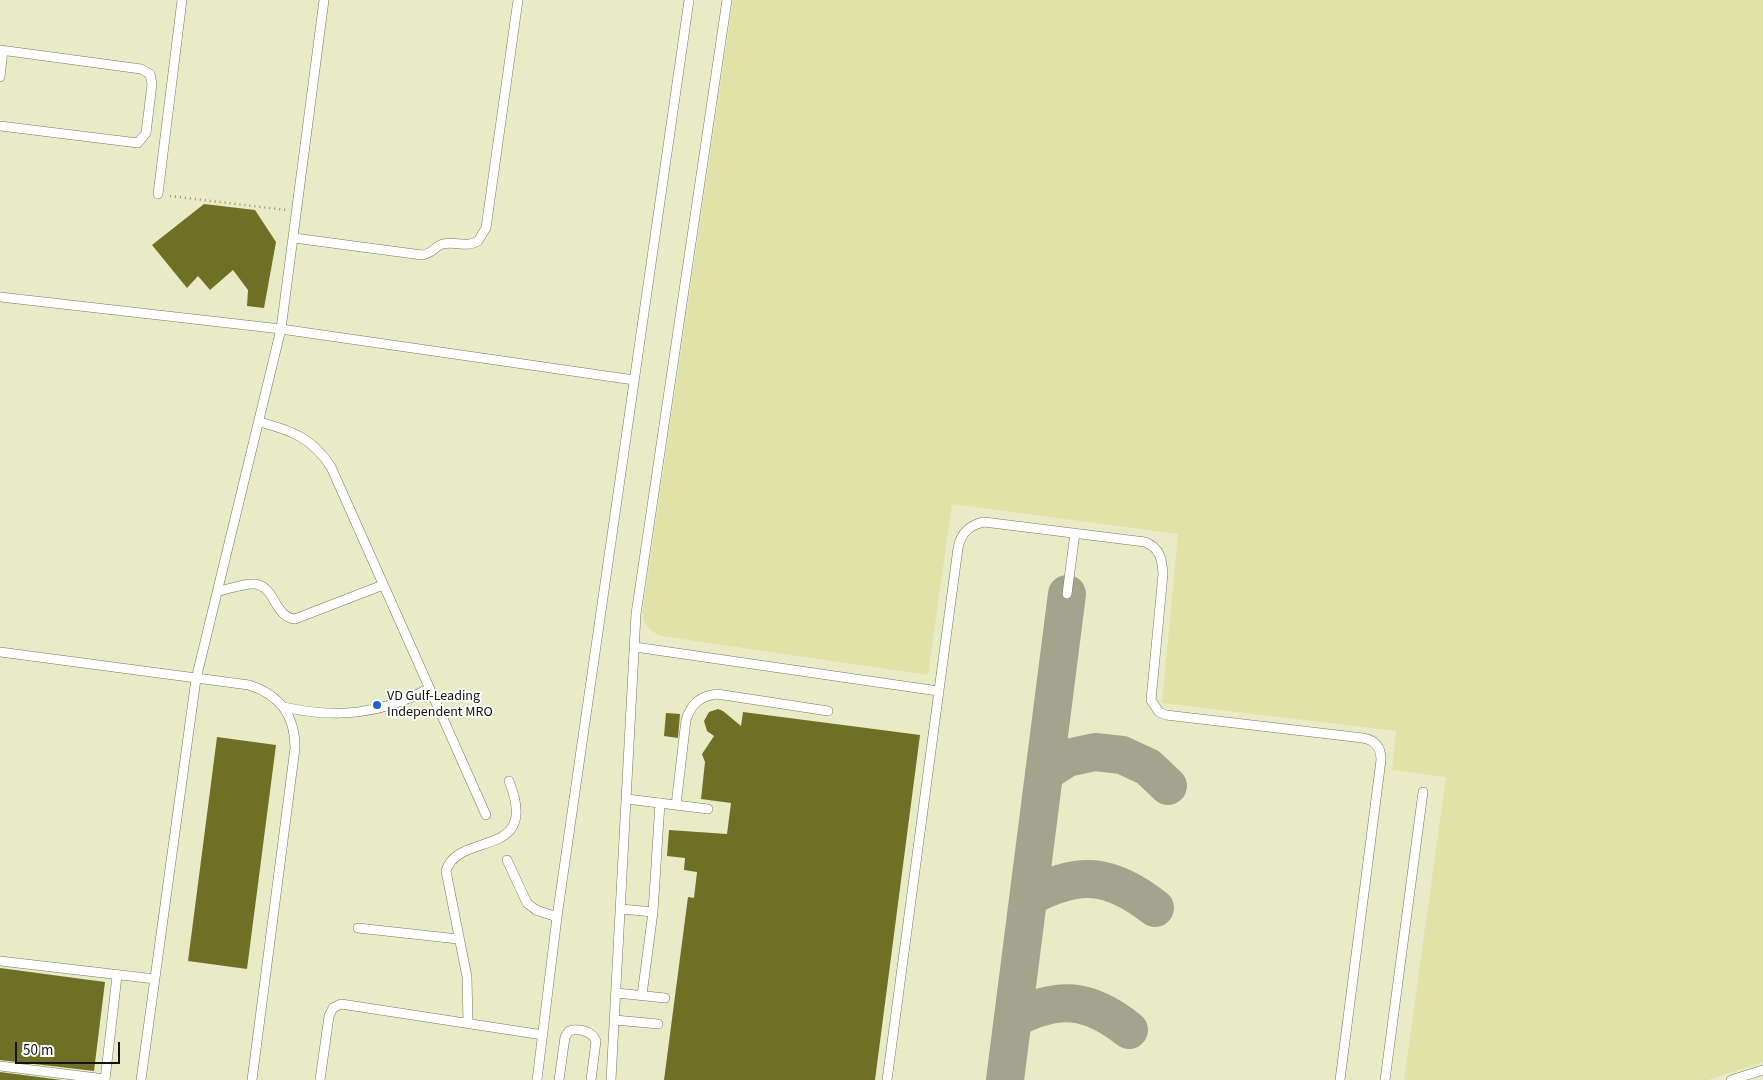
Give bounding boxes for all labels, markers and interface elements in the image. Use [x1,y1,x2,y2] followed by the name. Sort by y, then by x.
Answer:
[387,689,493,722] place label: VD Gulf-Leading Independent MRO
[371,699,383,711] marker: VD Gulf-Leading Independent MRO
[18,1032,122,1064] scale bar
[23,1040,53,1061] text: 50 m

